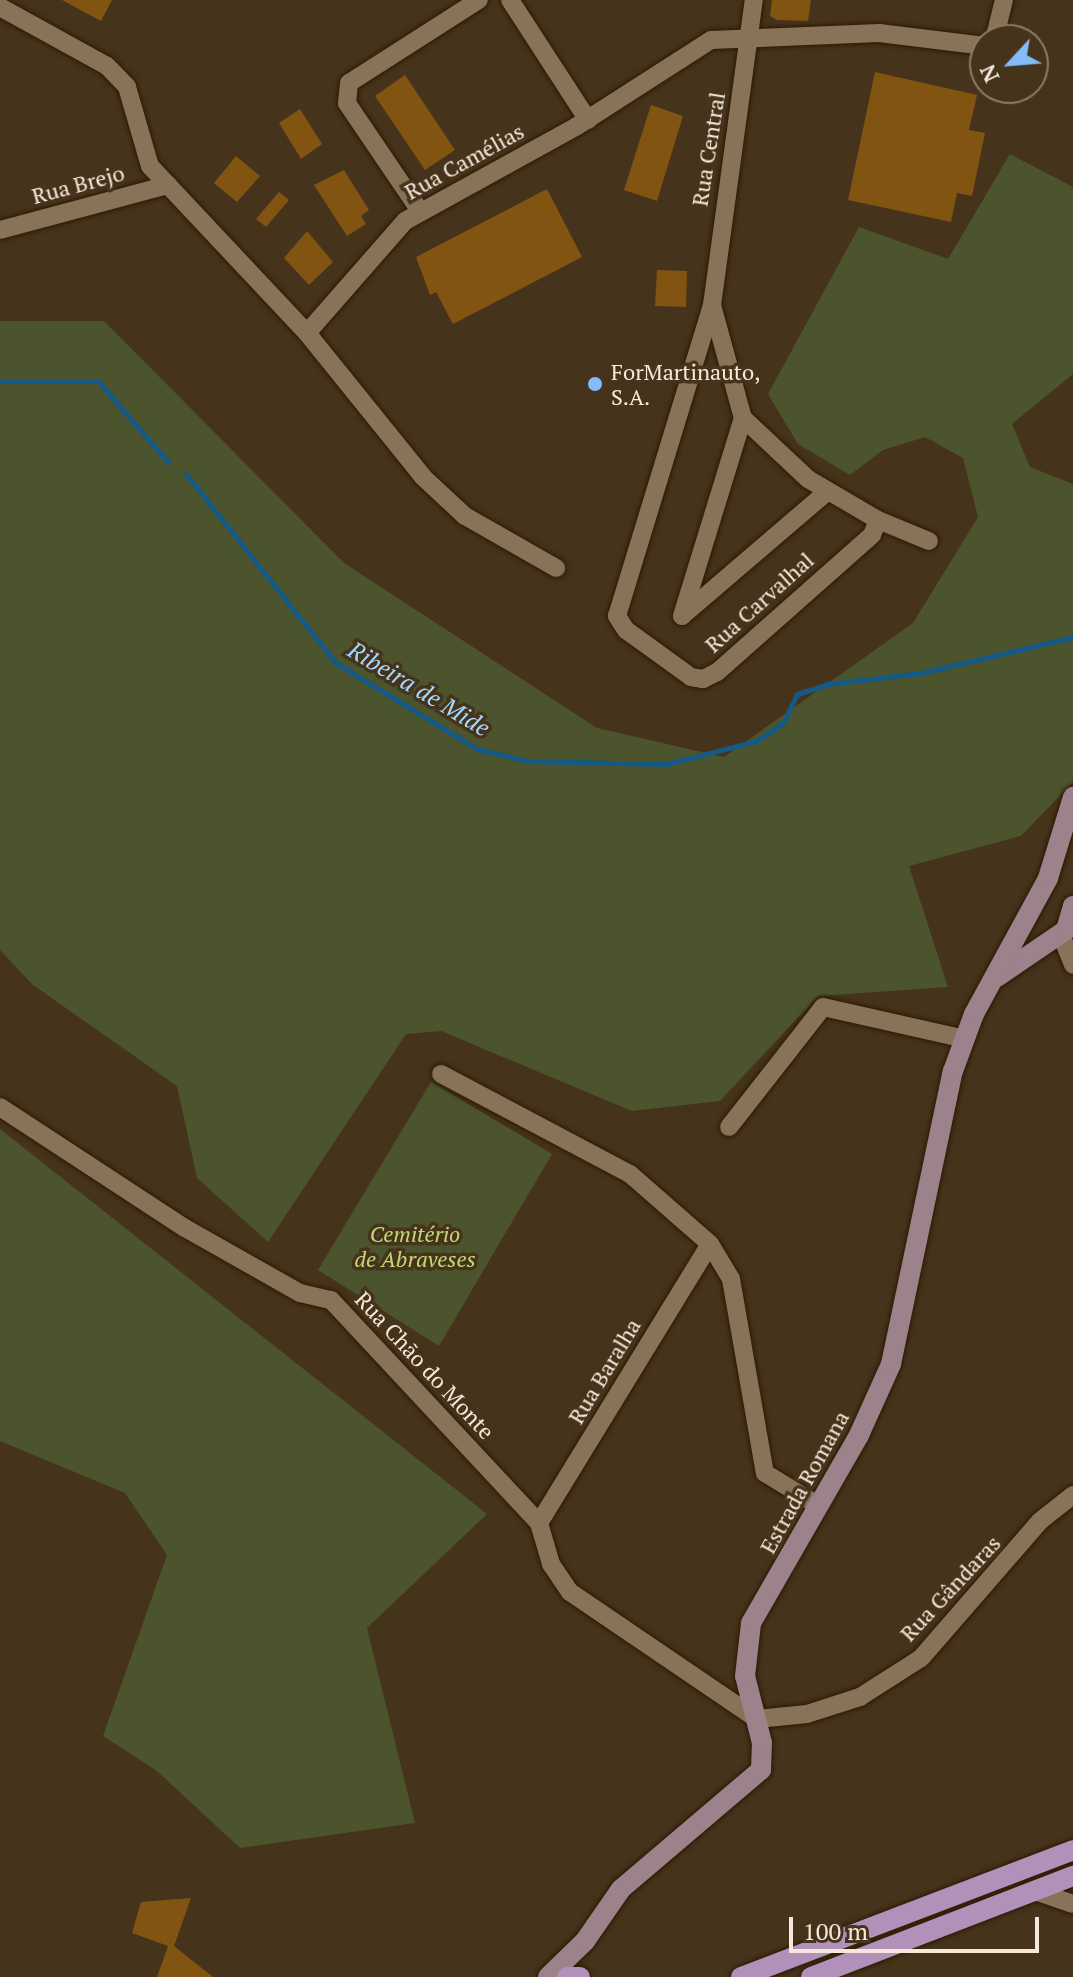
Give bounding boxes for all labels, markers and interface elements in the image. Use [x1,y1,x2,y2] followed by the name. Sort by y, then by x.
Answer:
[969,24,1049,104] north arrow
[972,60,1005,88] text: N
[686,90,730,208] street label: Rua Central
[400,117,528,205] street label: Rua Camélias
[29,159,127,209] street label: Rua Brejo
[611,358,760,410] place label: ForMartinauto, S.A.
[586,375,604,393] marker: ForMartinauto, S.A.
[699,546,819,658] street label: Rua Carvalhal
[343,635,495,743] water label: Ribeira de Mide
[354,1220,476,1272] park label: Cemitério de Abraveses
[350,1286,500,1444] street label: Rua Chão do Monte
[562,1314,646,1428] street label: Rua Baralha
[754,1406,854,1558] street label: Estrada Romana
[894,1530,1006,1646] street label: Rua Gândaras
[793,1901,1043,1951] scale bar
[803,1915,868,1947] text: 100 m

